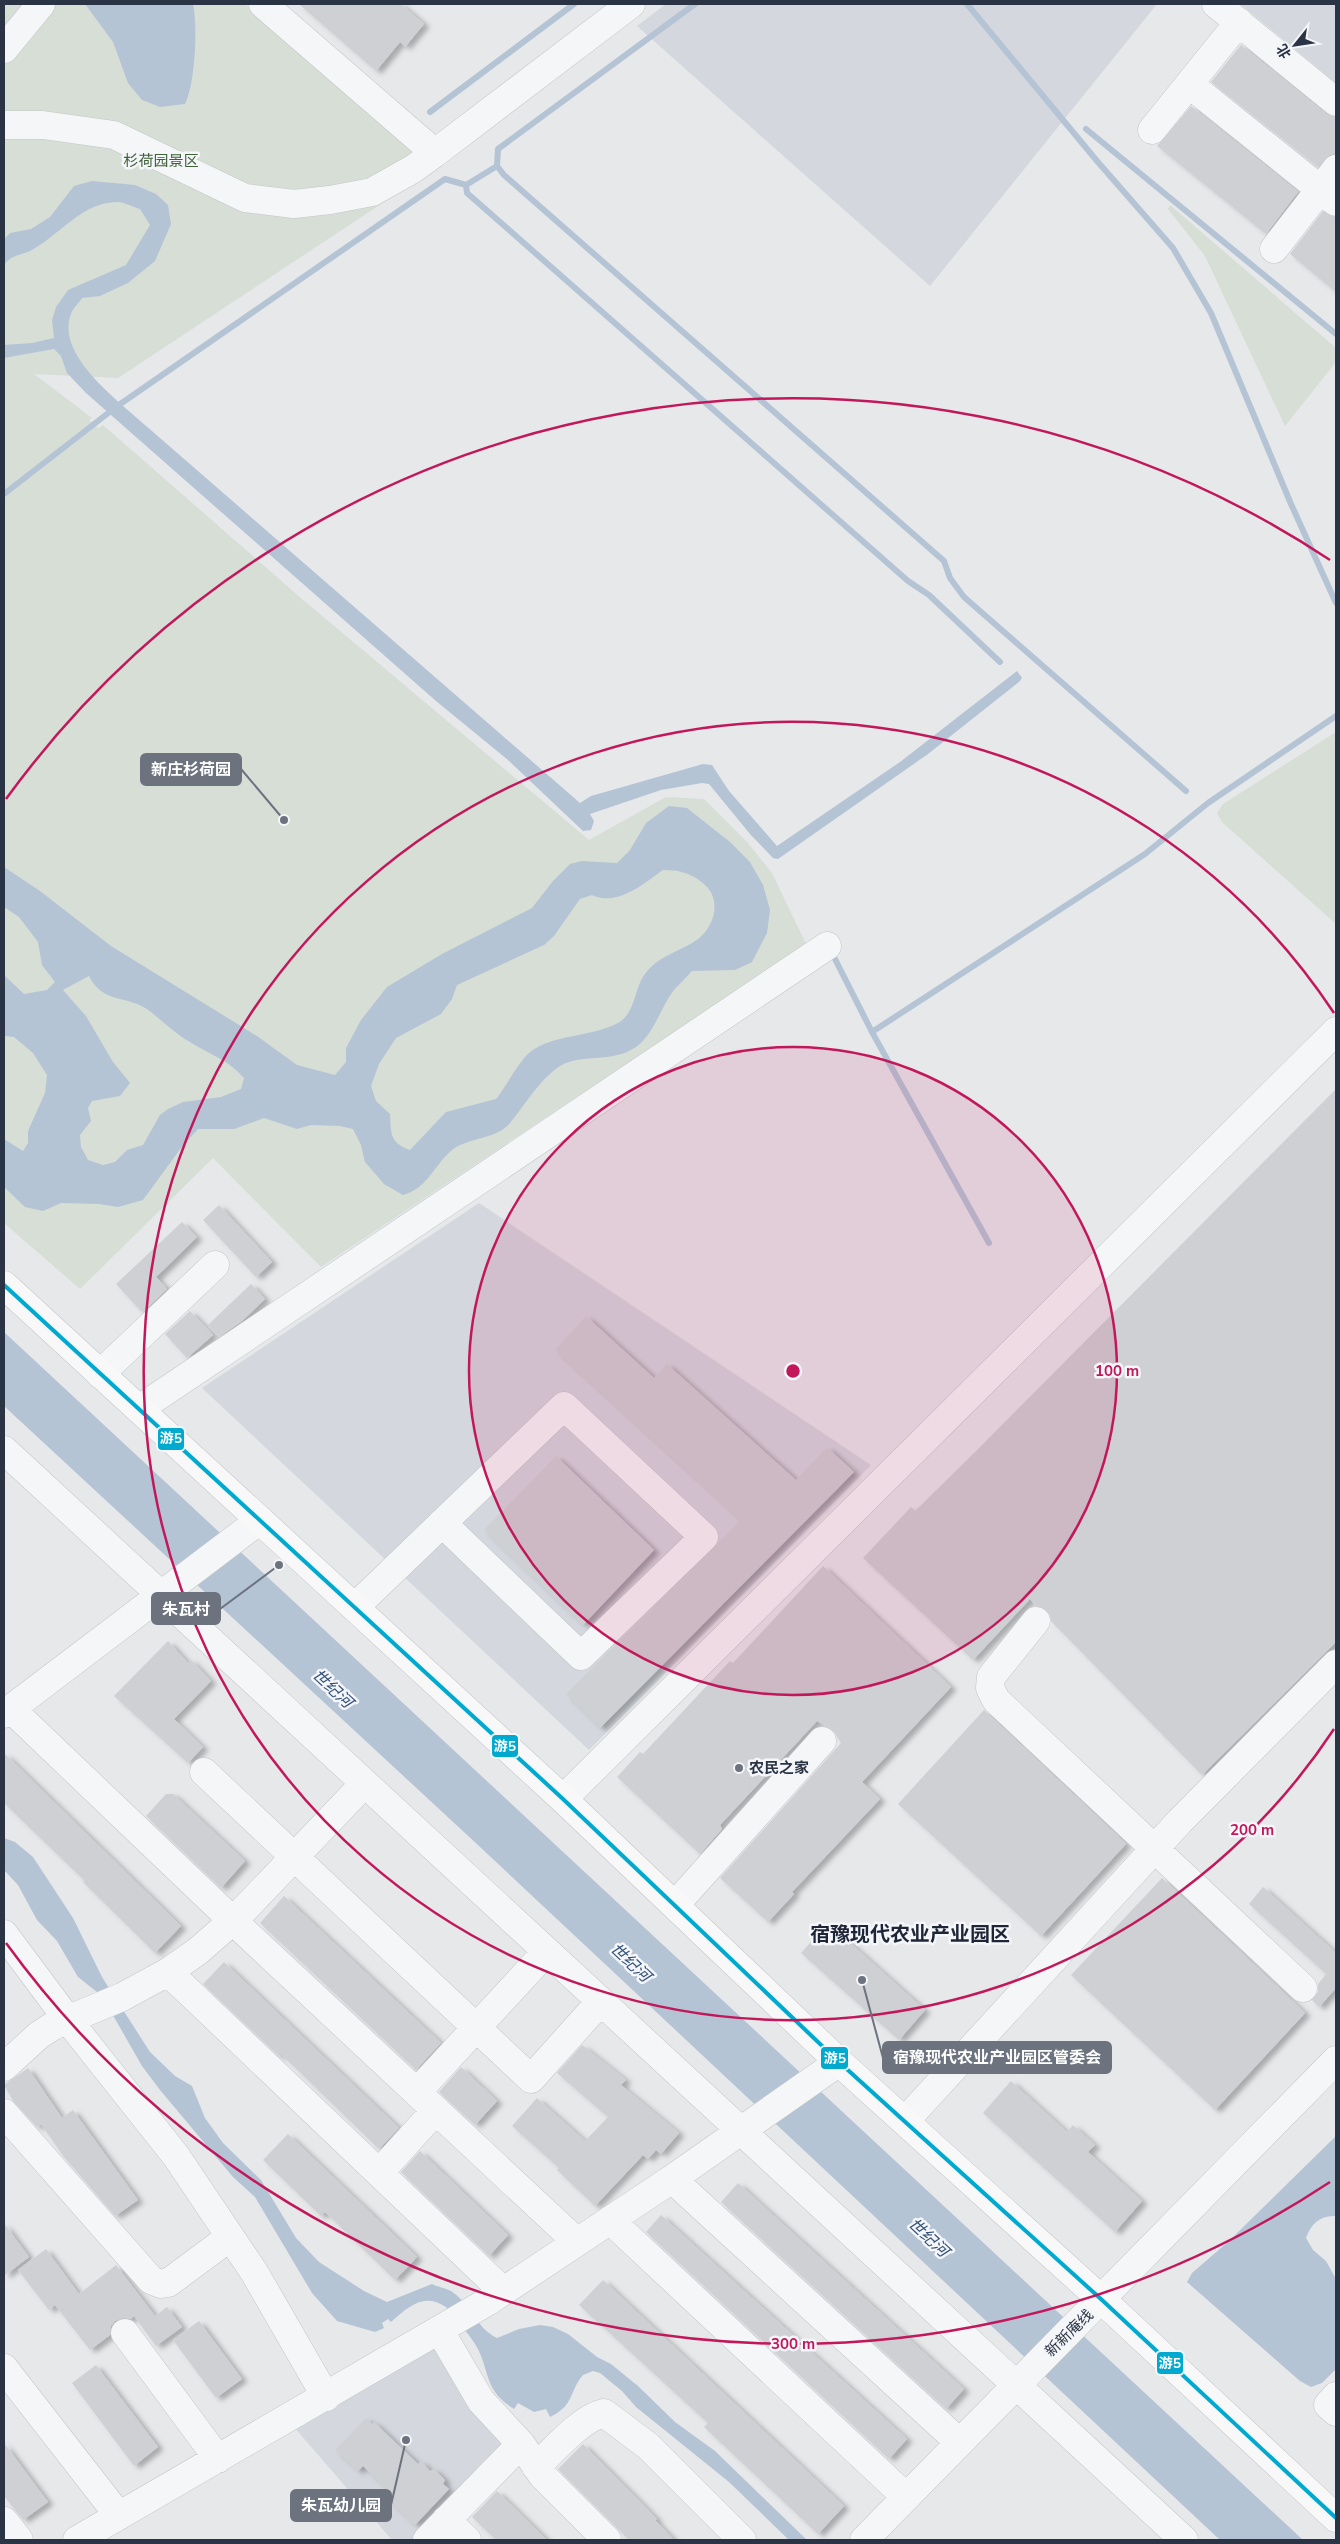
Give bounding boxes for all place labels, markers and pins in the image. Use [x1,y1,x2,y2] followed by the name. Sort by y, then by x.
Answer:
[141,754,241,785] callout: 新庄杉荷园
[784,1362,802,1380] centre of rings
[152,1593,220,1624] callout: 朱瓦村
[749,1758,809,1778] place label: 农民之家
[733,1762,745,1774] marker: 农民之家
[883,2042,1111,2073] callout: 宿豫现代农业产业园区管委会
[291,2490,391,2521] callout: 朱瓦幼儿园

